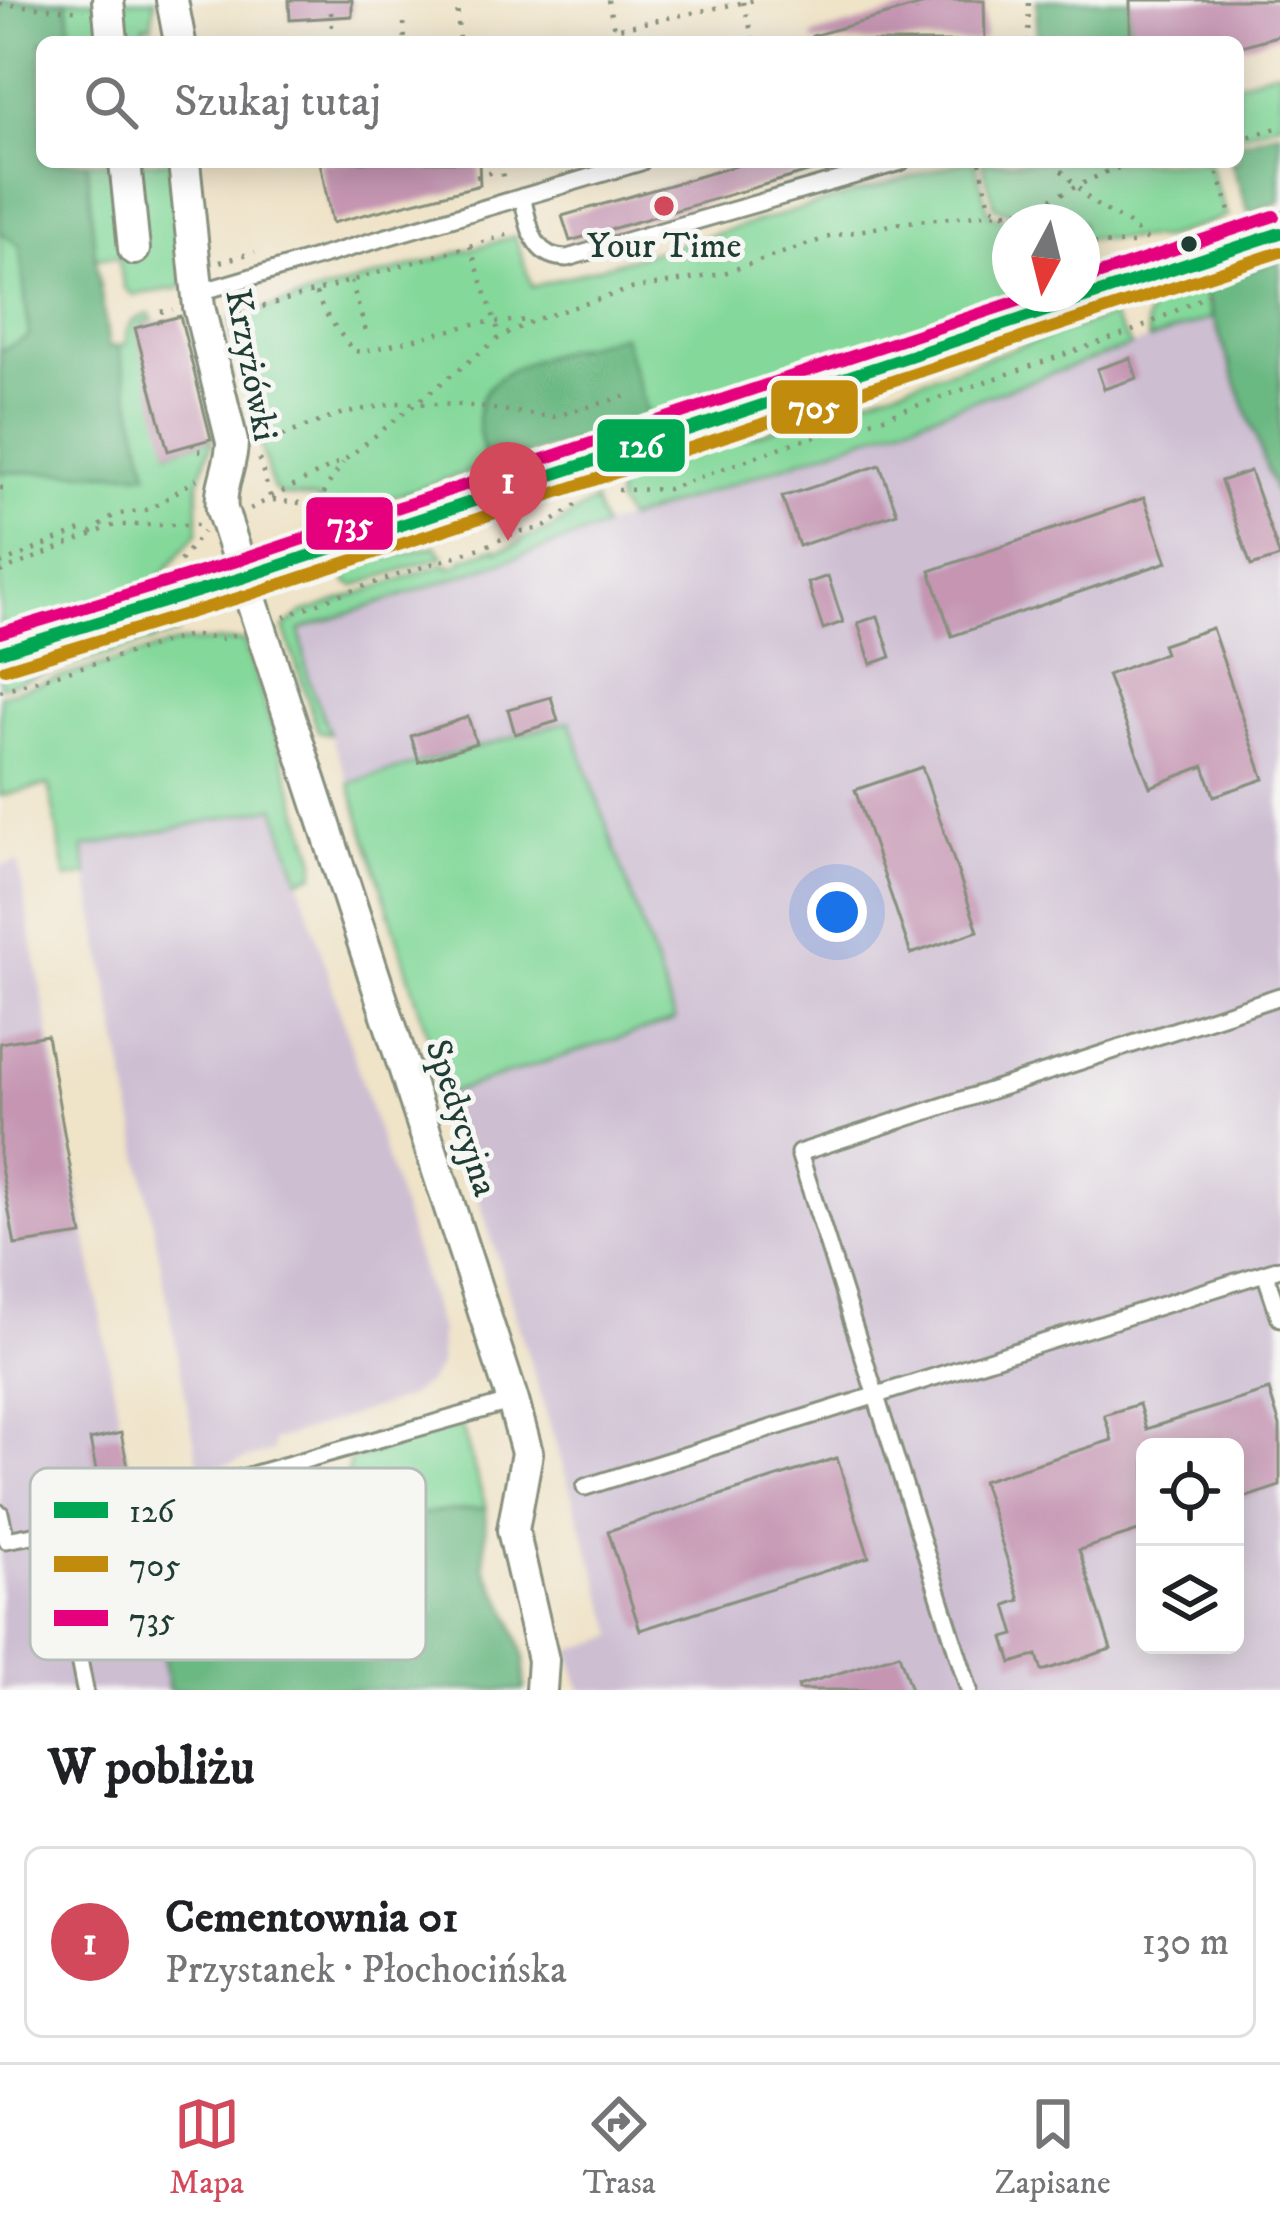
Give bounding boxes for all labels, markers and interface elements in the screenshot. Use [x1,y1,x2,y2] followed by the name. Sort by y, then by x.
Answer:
[36,36,1244,168] search box
[78,69,144,135] icon: search
[174,74,381,130] text: Szukaj tutaj
[651,193,677,219] marker: Your Time
[992,204,1100,312] north arrow
[587,224,741,269] place label: Your Time
[1178,233,1200,255] unlabelled marker
[214,285,288,445] street label: Krzyżówki
[769,378,860,436] line badge: 705
[788,388,840,429] text: 705
[595,417,687,474] line badge: 126
[618,427,666,468] text: 126
[469,442,547,541] pin: 1
[304,495,395,552] line badge: 735
[327,505,374,546] text: 735
[807,882,867,942] your location
[415,1034,508,1203] street label: Spedycyjna
[1136,1438,1244,1654] map controls
[1136,1438,1244,1546] button: locate
[30,1468,426,1660] legend
[129,1492,176,1533] text: 126
[129,1546,181,1587] text: 705
[1136,1546,1244,1654] button: layers
[129,1600,175,1641] text: 735
[48,1736,255,1800] text: W pobliżu
[165,1890,459,1946] text: Cementownia 01
[83,1918,97,1967] text: 1
[1141,1918,1229,1967] text: 130 m
[165,1946,567,1995] text: Przystanek · Płochocińska
[169,2091,244,2204] tab: Mapa
[583,2091,656,2204] tab: Trasa
[994,2091,1111,2204] tab: Zapisane

